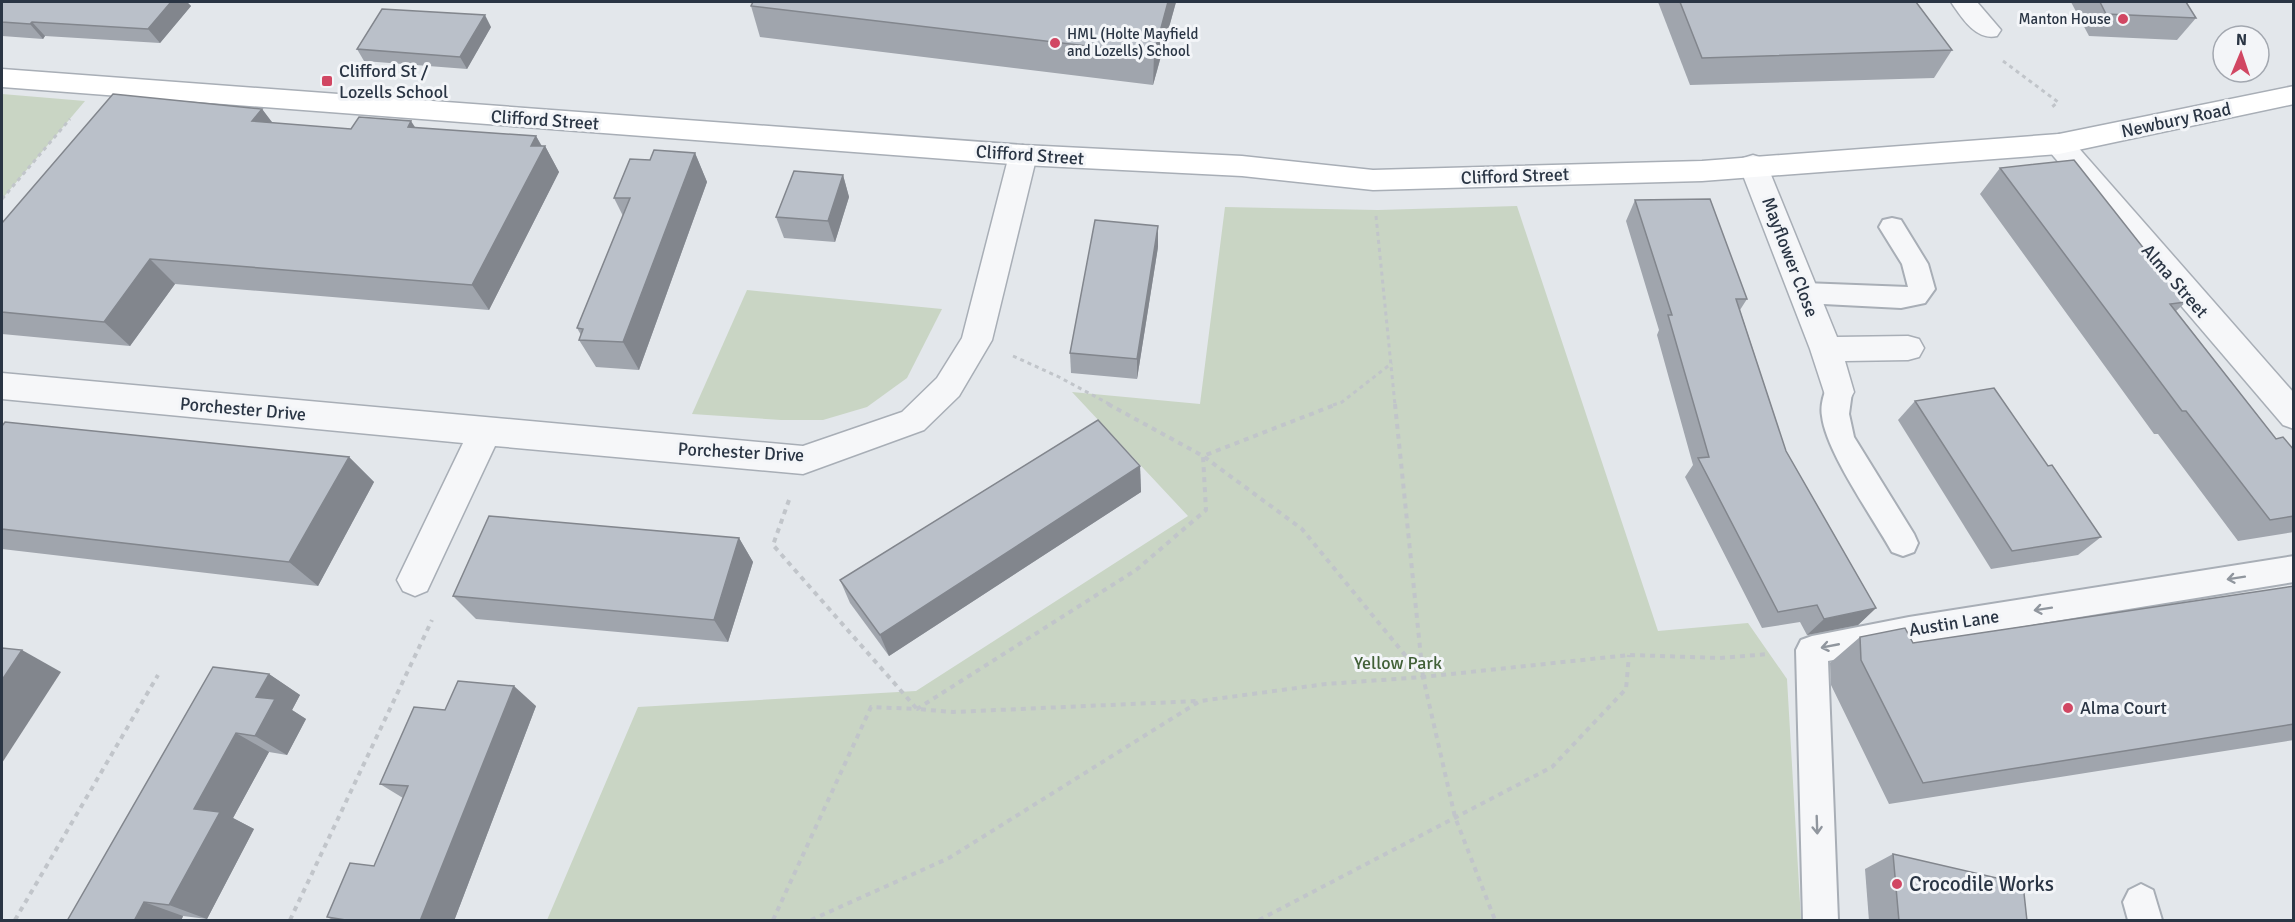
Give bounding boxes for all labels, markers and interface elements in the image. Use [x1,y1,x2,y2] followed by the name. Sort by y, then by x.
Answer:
[2019,10,2111,28] place label: Manton House
[2116,12,2130,26] marker: Manton House
[2211,24,2271,84] north arrow
[1067,25,1198,60] place label: HML (Holte Mayfield and Lozells) School
[2236,30,2247,50] text: N
[1048,36,1062,50] marker: HML (Holte Mayfield and Lozells) School
[339,60,448,103] place label: Clifford St / Lozells School
[320,74,334,88] marker: Clifford St / Lozells School
[2119,98,2233,142] street label: Newbury Road
[490,105,600,135] street label: Clifford Street
[975,140,1085,170] street label: Clifford Street
[1460,163,1570,189] street label: Clifford Street
[1757,194,1823,320] street label: Mayflower Close
[2137,240,2213,322] street label: Alma Street
[179,393,307,425] street label: Porchester Drive
[677,438,805,466] street label: Porchester Drive
[2226,573,2246,584] one-way arrow
[2034,604,2054,615] one-way arrow
[1907,605,2001,641] street label: Austin Lane
[1821,641,1841,652] one-way arrow
[1354,652,1442,674] park label: Yellow Park
[2080,697,2167,719] place label: Alma Court
[2061,701,2075,715] marker: Alma Court
[1811,815,1823,835] one-way arrow
[1909,871,2054,897] place label: Crocodile Works
[1890,877,1904,891] marker: Crocodile Works

